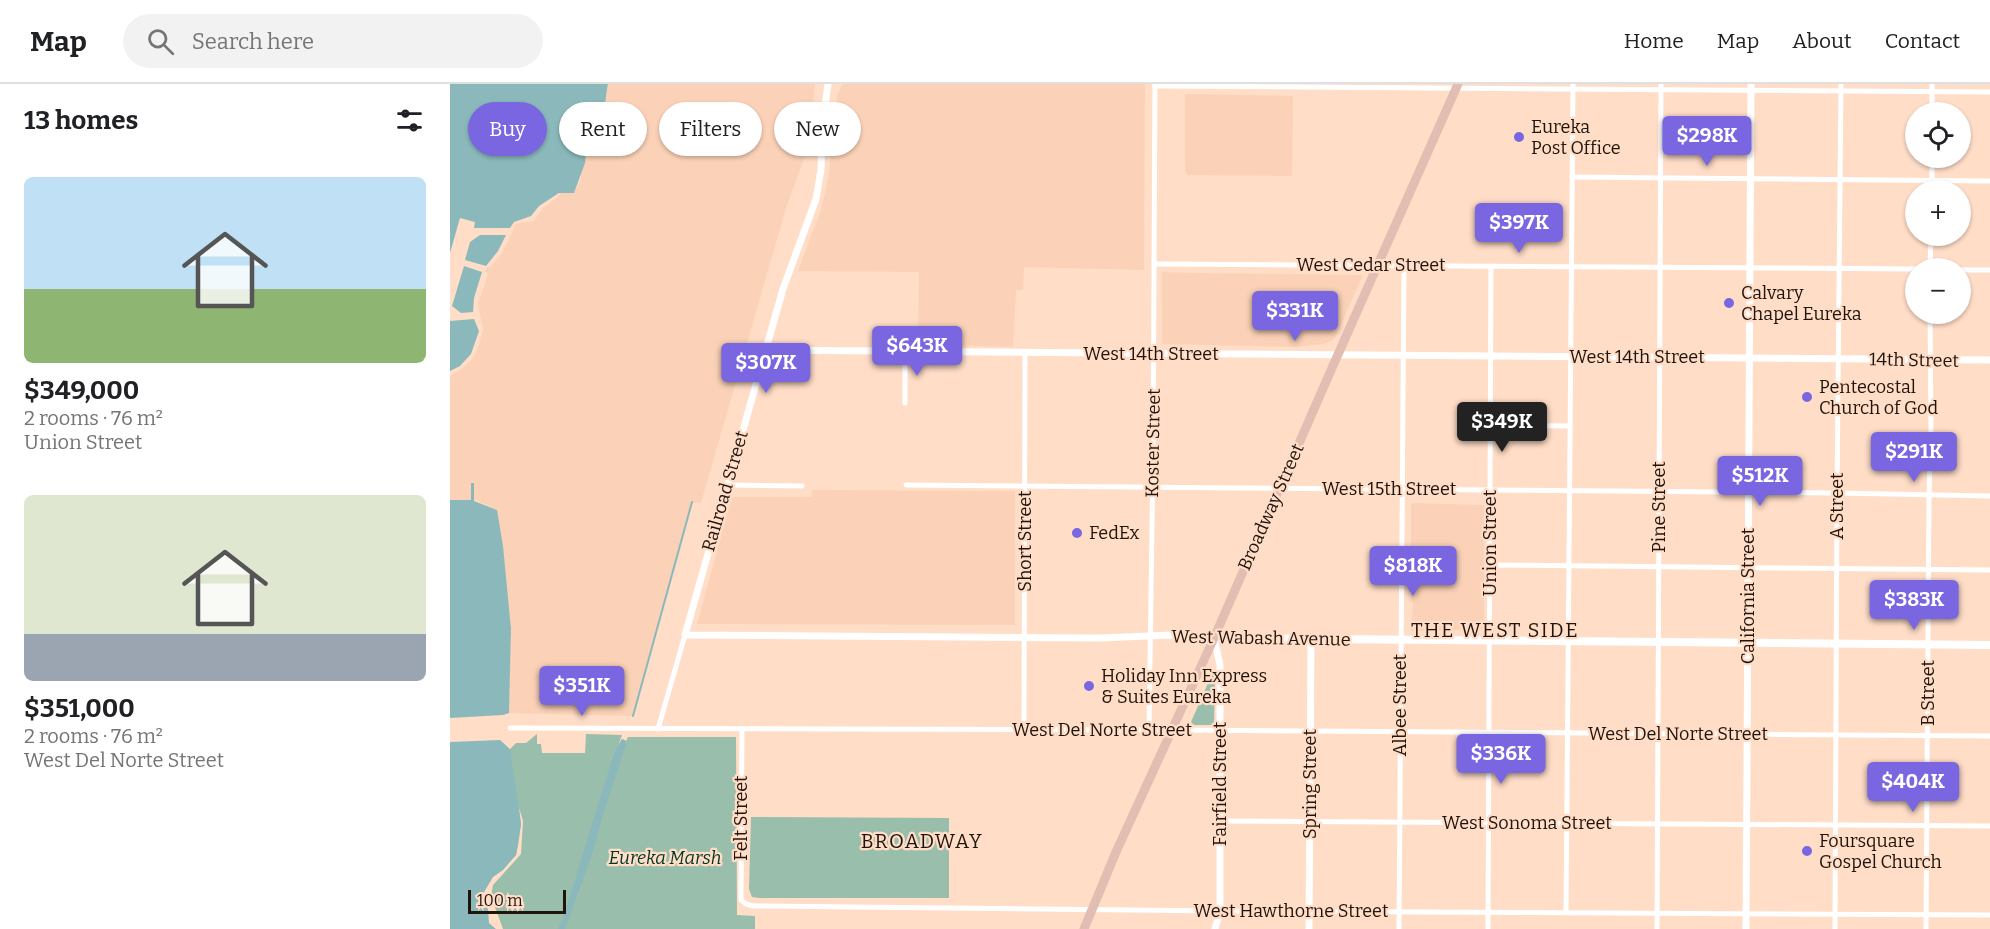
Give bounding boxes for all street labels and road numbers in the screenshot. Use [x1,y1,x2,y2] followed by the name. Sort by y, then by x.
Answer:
[1296,254,1446,276] street label: West Cedar Street
[1083,343,1219,365] street label: West 14th Street
[1569,346,1705,368] street label: West 14th Street
[1869,348,1960,372] street label: 14th Street
[1141,388,1165,498] street label: Koster Street
[697,428,753,554] street label: Railroad Street
[1233,440,1309,574] street label: Broadway Street
[1648,461,1670,553] street label: Pine Street
[1826,472,1848,540] street label: A Street
[1322,478,1457,500] street label: West 15th Street
[1479,489,1501,596] street label: Union Street
[1014,490,1036,592] street label: Short Street
[1737,527,1759,664] street label: California Street
[1171,625,1351,651] street label: West Wabash Avenue
[1389,653,1411,756] street label: Albee Street
[1917,660,1939,726] street label: B Street
[1012,719,1192,741] street label: West Del Norte Street
[1209,721,1231,846] street label: Fairfield Street
[1588,723,1768,745] street label: West Del Norte Street
[1299,729,1321,839] street label: Spring Street
[730,775,752,861] street label: Felt Street
[1442,812,1612,834] street label: West Sonoma Street
[1194,900,1389,922] street label: West Hawthorne Street

